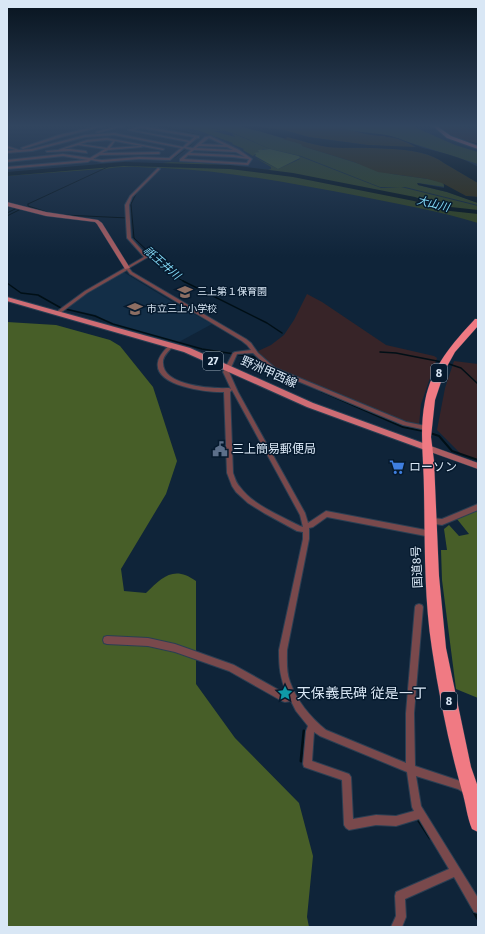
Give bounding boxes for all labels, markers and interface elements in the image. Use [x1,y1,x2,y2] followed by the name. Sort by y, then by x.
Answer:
[415,194,452,215] water label: 大山川
[141,244,184,283] water label: 祇王井川
[176,283,194,301] school or university icon: 三上第１保育園
[197,286,267,298] place label: 三上第１保育園
[126,300,144,318] school or university icon: 市立三上小学校
[147,303,217,315] place label: 市立三上小学校
[203,352,223,370] road number: 27
[239,353,299,391] street label: 野洲甲西線
[431,364,447,382] road number: 8
[211,440,229,458] public building icon: 三上簡易郵便局
[232,442,316,456] place label: 三上簡易郵便局
[388,458,406,476] supermarket icon: ローソン
[409,460,457,474] place label: ローソン
[409,545,425,589] street label: 国道8号
[276,684,294,702] place icon: 天保義民碑 従是一丁
[297,685,427,702] place label: 天保義民碑 従是一丁
[441,692,457,710] road number: 8

